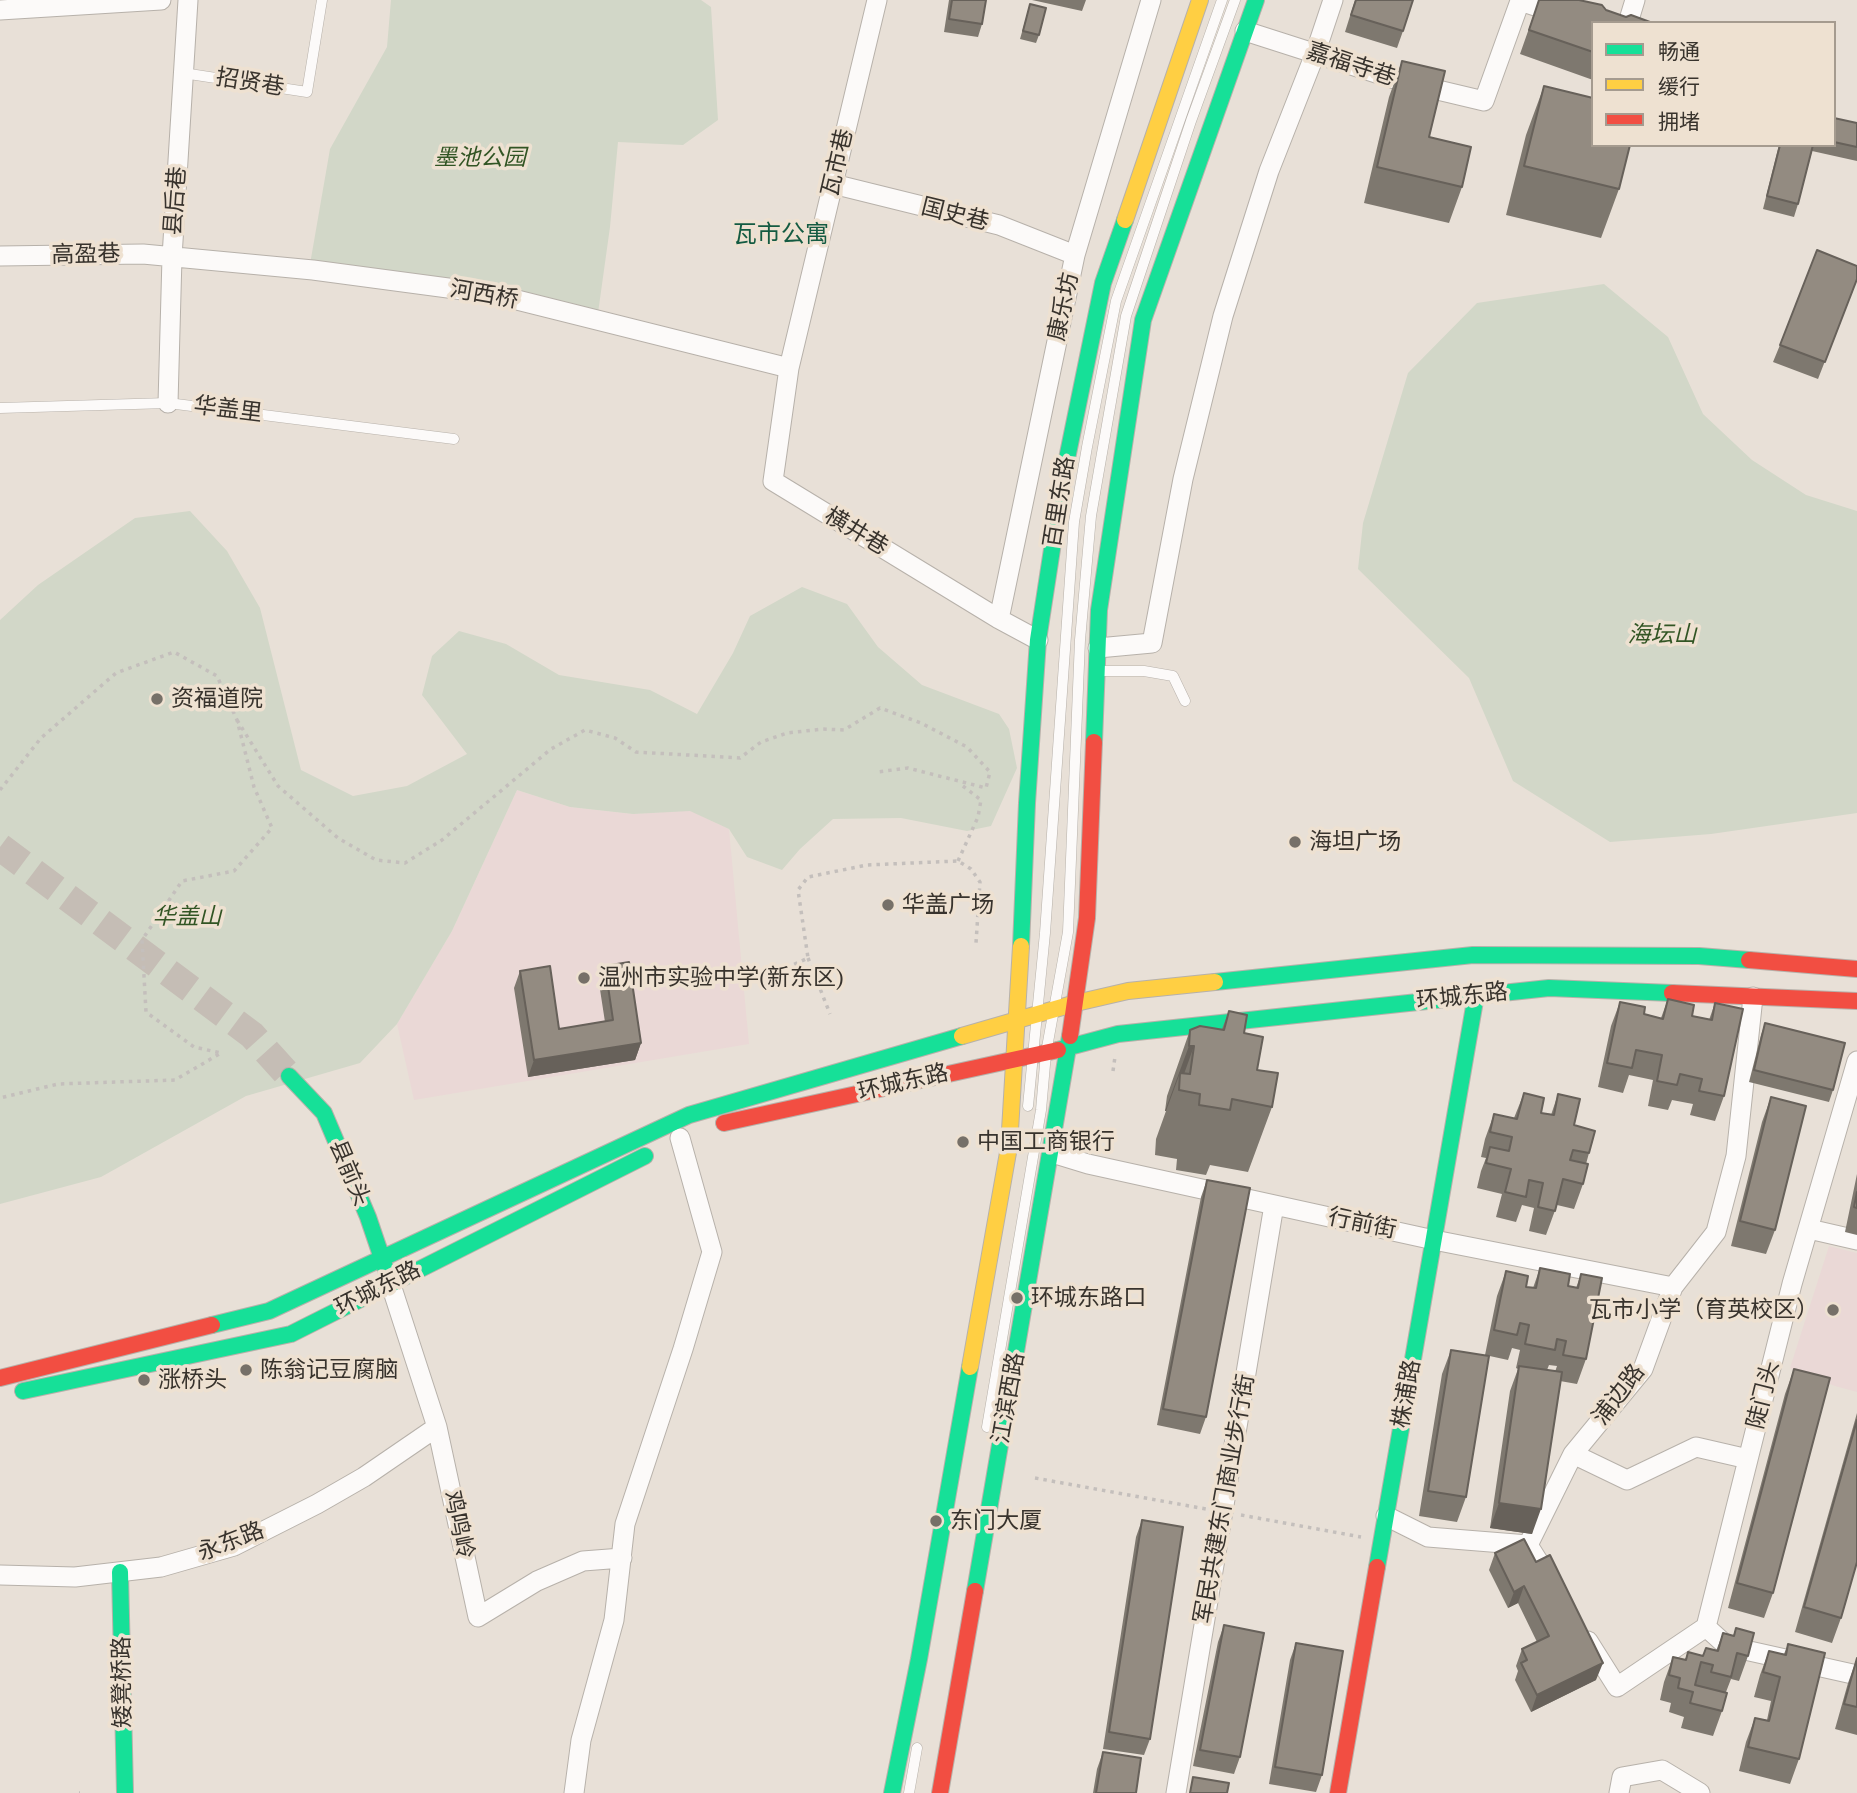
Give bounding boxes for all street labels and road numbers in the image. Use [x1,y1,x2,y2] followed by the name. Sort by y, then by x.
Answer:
[1303,38,1399,92] street label: 嘉福寺巷
[214,64,286,102] street label: 招贤巷
[817,126,859,200] street label: 瓦市巷
[160,166,192,236] street label: 县后巷
[918,193,992,237] street label: 国史巷
[51,241,121,269] street label: 高盈巷
[1043,270,1085,344] street label: 康乐坊
[448,275,520,315] street label: 河西桥
[192,392,264,428] street label: 华盖里
[1039,454,1081,550] street label: 百里东路
[819,502,893,562] street label: 横井巷
[1415,978,1509,1016] street label: 环城东路
[855,1059,951,1107] street label: 环城东路
[323,1136,375,1210] street label: 县前头
[1325,1203,1399,1245] street label: 行前街
[331,1256,425,1322] street label: 环城东路
[987,1350,1031,1446] street label: 江滨西路
[1387,1358,1427,1430] street label: 株浦路
[1742,1358,1786,1432] street label: 陡门头
[1587,1359,1651,1431] street label: 浦边路
[1189,1372,1261,1626] street label: 军民共建东门商业步行街
[437,1488,479,1562] street label: 鸡鸣岭
[194,1517,268,1567] street label: 永东路
[108,1636,138,1728] street label: 矮凳桥路

